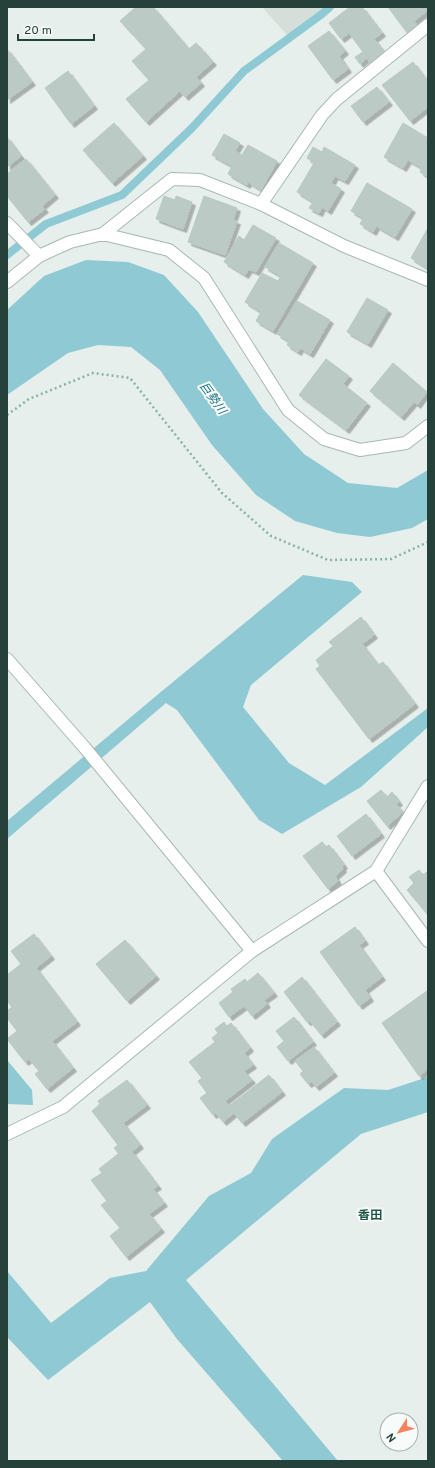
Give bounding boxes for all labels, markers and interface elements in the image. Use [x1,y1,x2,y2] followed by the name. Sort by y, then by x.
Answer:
[18,16,94,42] scale bar
[24,23,52,39] text: 20 m
[195,379,230,419] water label: 巨勢川
[358,1208,382,1224] district label: 香田
[379,1412,419,1452] north arrow
[384,1430,400,1445] text: N

